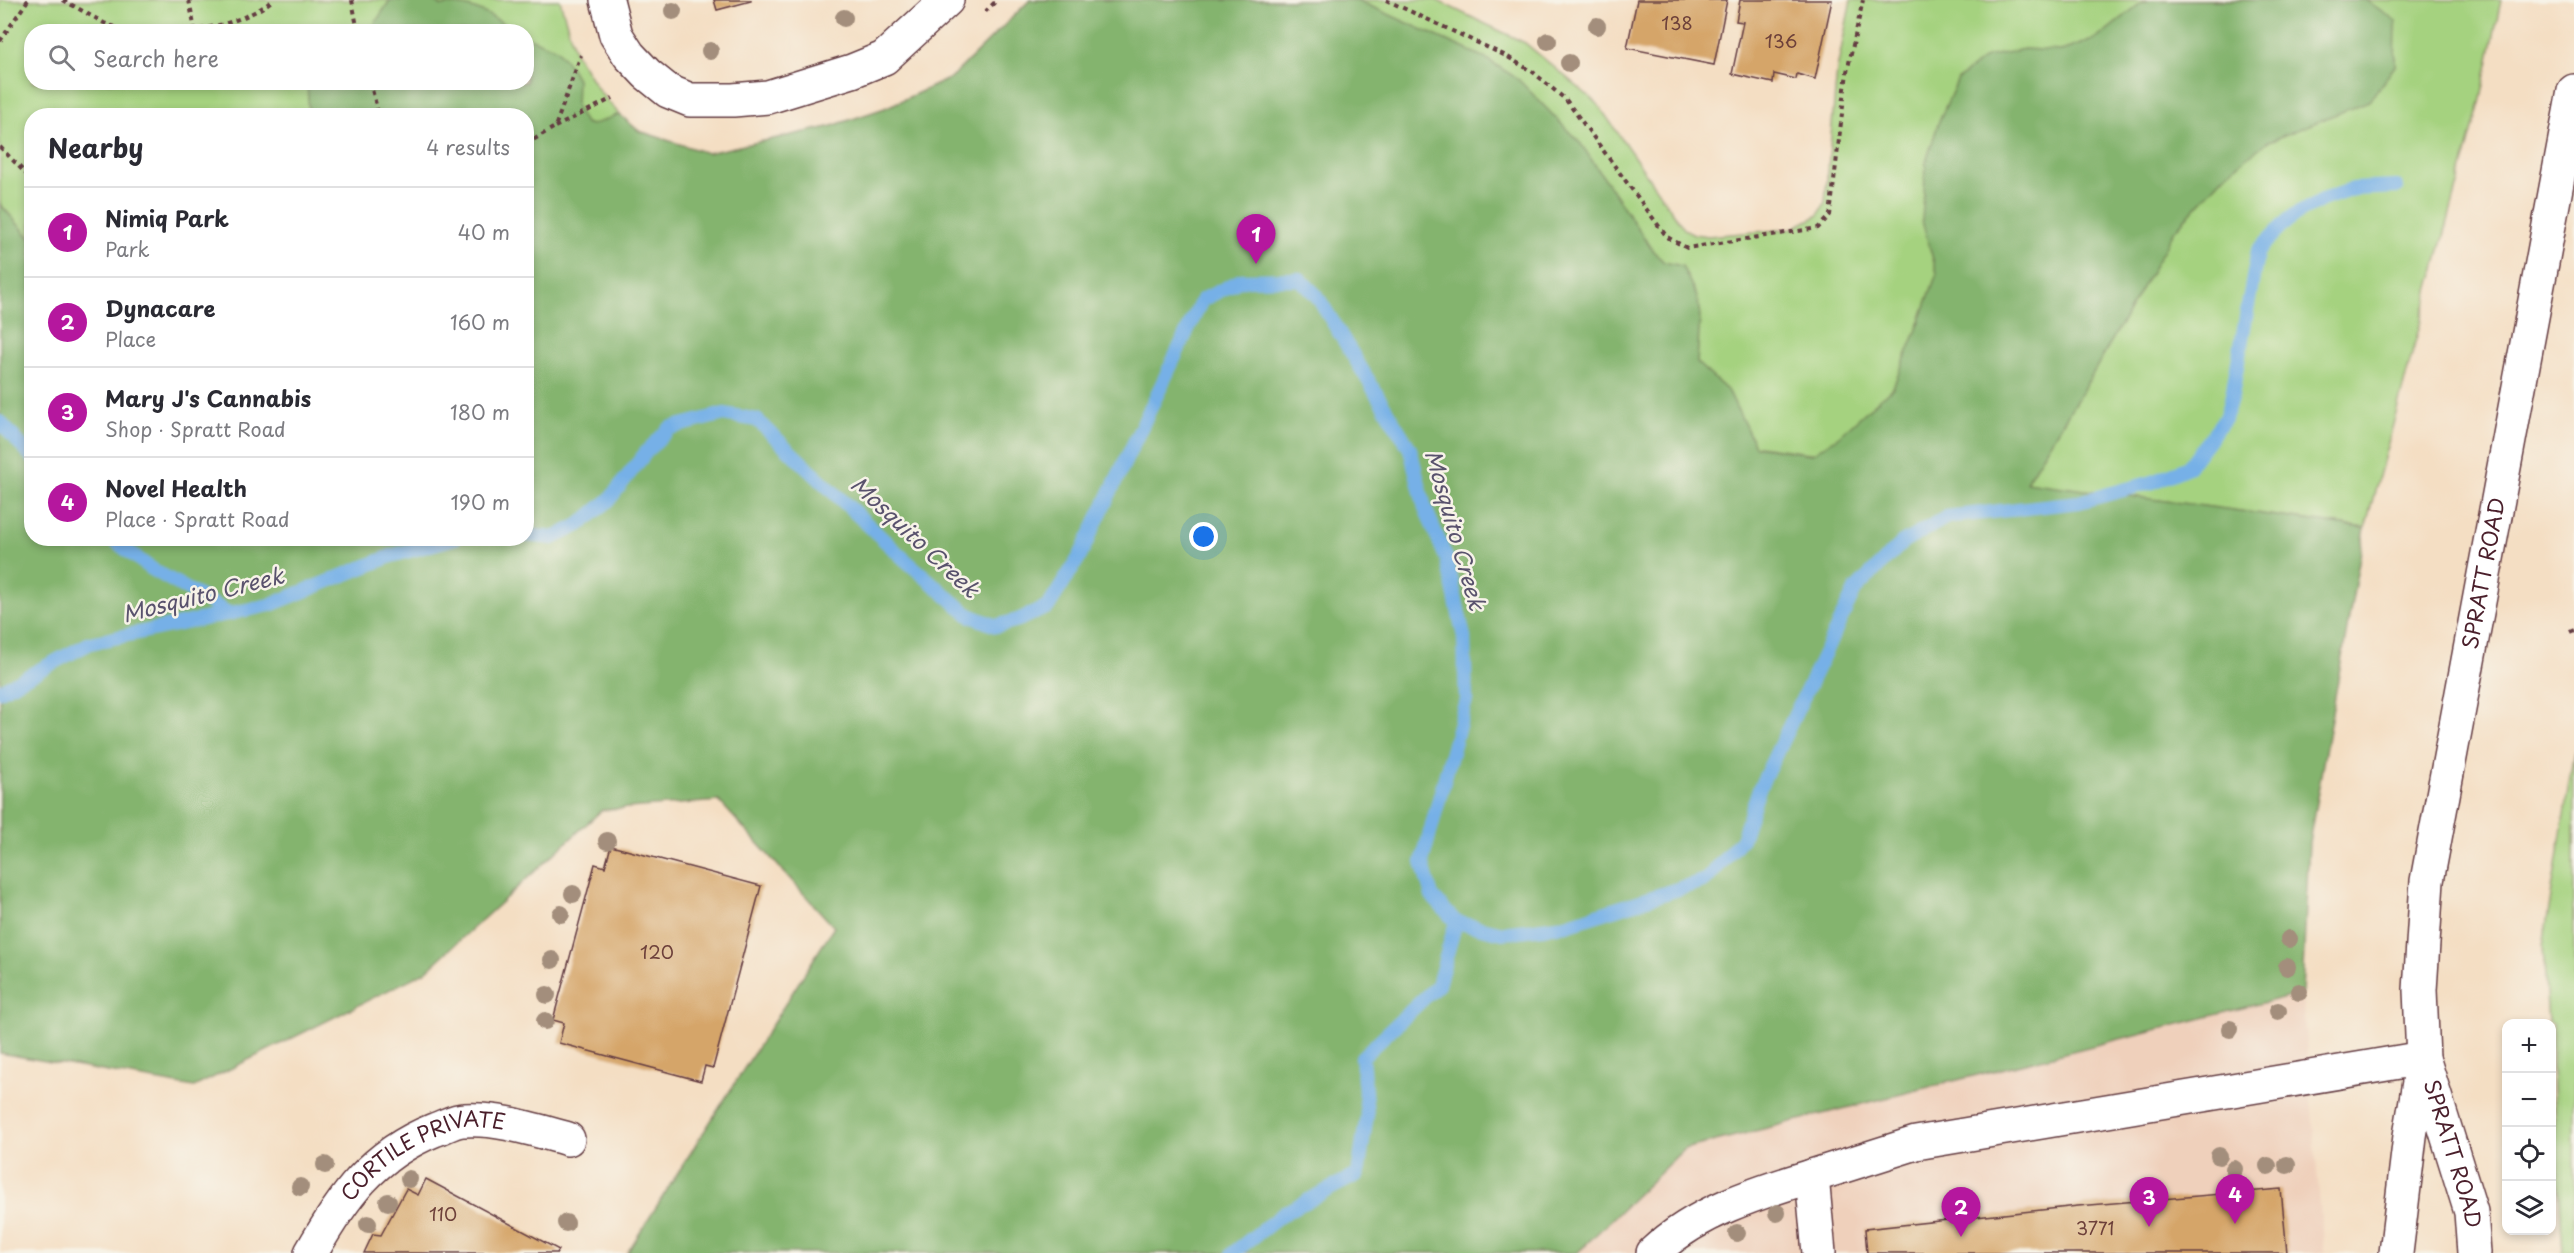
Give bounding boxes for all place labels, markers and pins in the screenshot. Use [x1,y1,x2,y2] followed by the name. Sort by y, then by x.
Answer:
[1236,214,1276,264] pin: 1
[2216,1174,2254,1224] pin: 4
[2130,1178,2168,1227] pin: 3
[1942,1188,1980,1237] pin: 2

